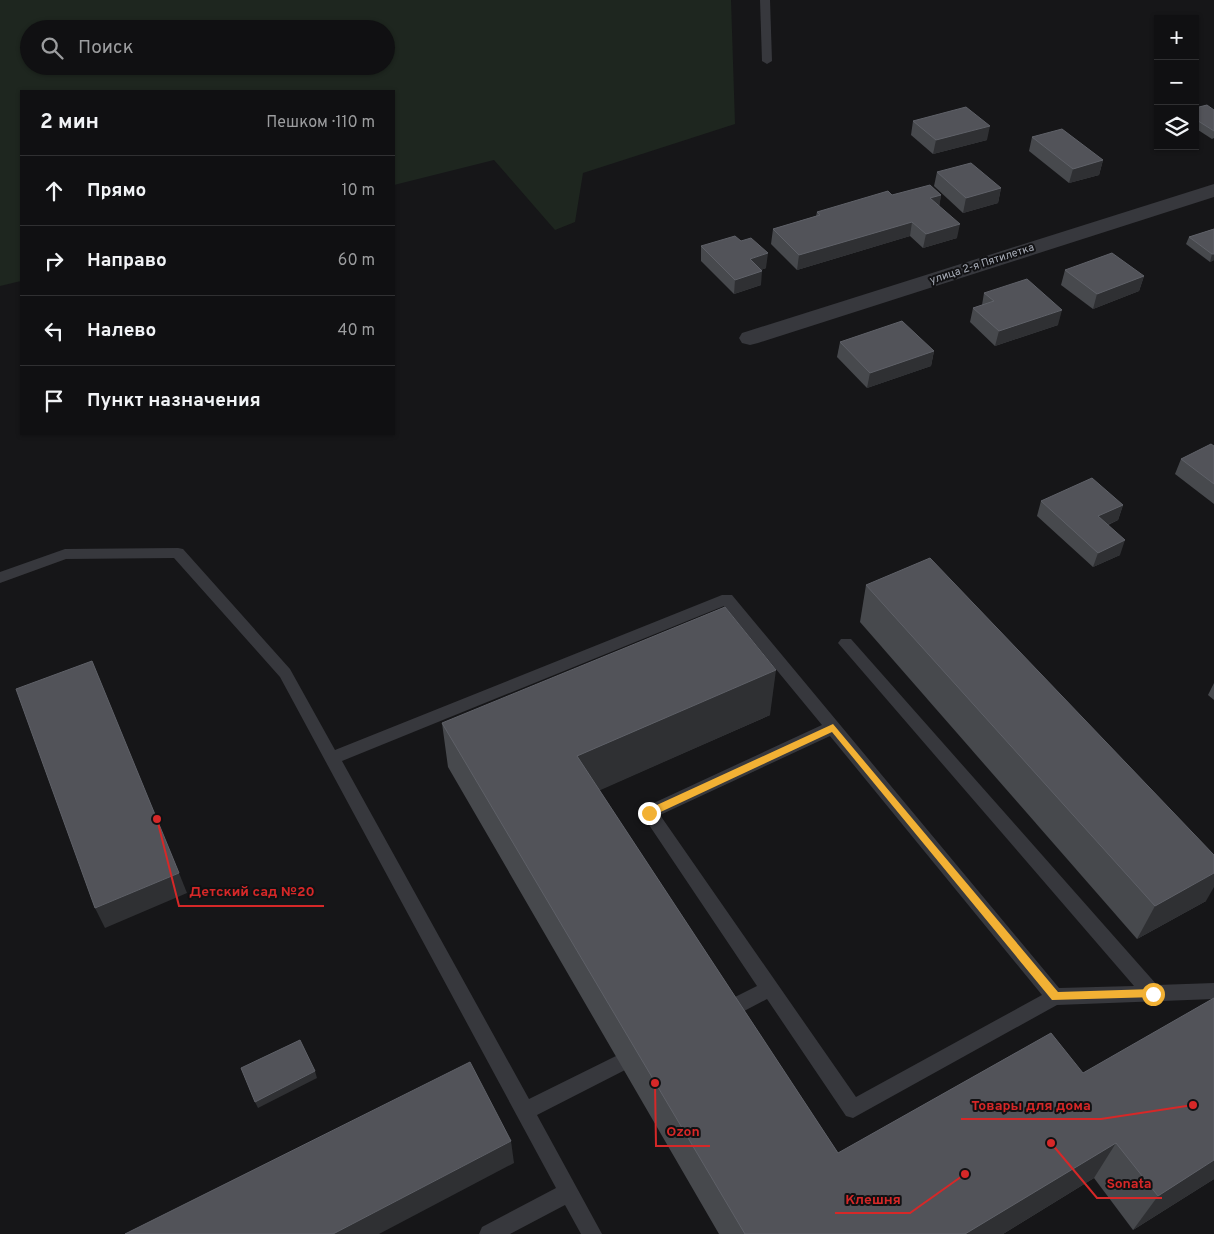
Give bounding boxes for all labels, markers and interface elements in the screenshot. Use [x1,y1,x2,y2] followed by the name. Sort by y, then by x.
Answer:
[1154,15,1199,150] map controls
[1154,15,1199,60] button: +
[20,20,395,75] search box
[38,34,66,62] icon: search
[78,36,134,60] text: Поиск
[1154,60,1199,105] button: −
[1154,105,1199,150] button: layers
[40,109,99,136] text: 2 мин
[266,113,375,133] text: Пешком · 110 m
[40,177,68,205] icon: ahead
[87,179,146,203] text: Прямо
[341,181,375,201] text: 10 m
[928,240,1036,288] street label: улица 2-я Пятилетка
[40,247,68,275] icon: right
[87,249,167,273] text: Направо
[338,251,375,271] text: 60 m
[40,317,68,345] icon: left
[87,319,156,343] text: Налево
[337,321,375,341] text: 40 m
[40,387,68,415] icon: arrive
[87,389,261,413] text: Пункт назначения
[638,802,661,825] route end
[179,877,324,906] callout: Детский сад №20
[189,884,315,901] text: Детский сад №20
[1142,983,1165,1006] route start
[961,1090,1101,1119] callout: Товары для дома
[971,1098,1091,1115] text: Товары для дома
[656,1117,710,1146] callout: Ozon
[666,1124,700,1141] text: Ozon
[1097,1169,1162,1198] callout: Sonata
[1106,1176,1152,1193] text: Sonata
[835,1184,910,1213] callout: Клешня
[845,1192,901,1209] text: Клешня

